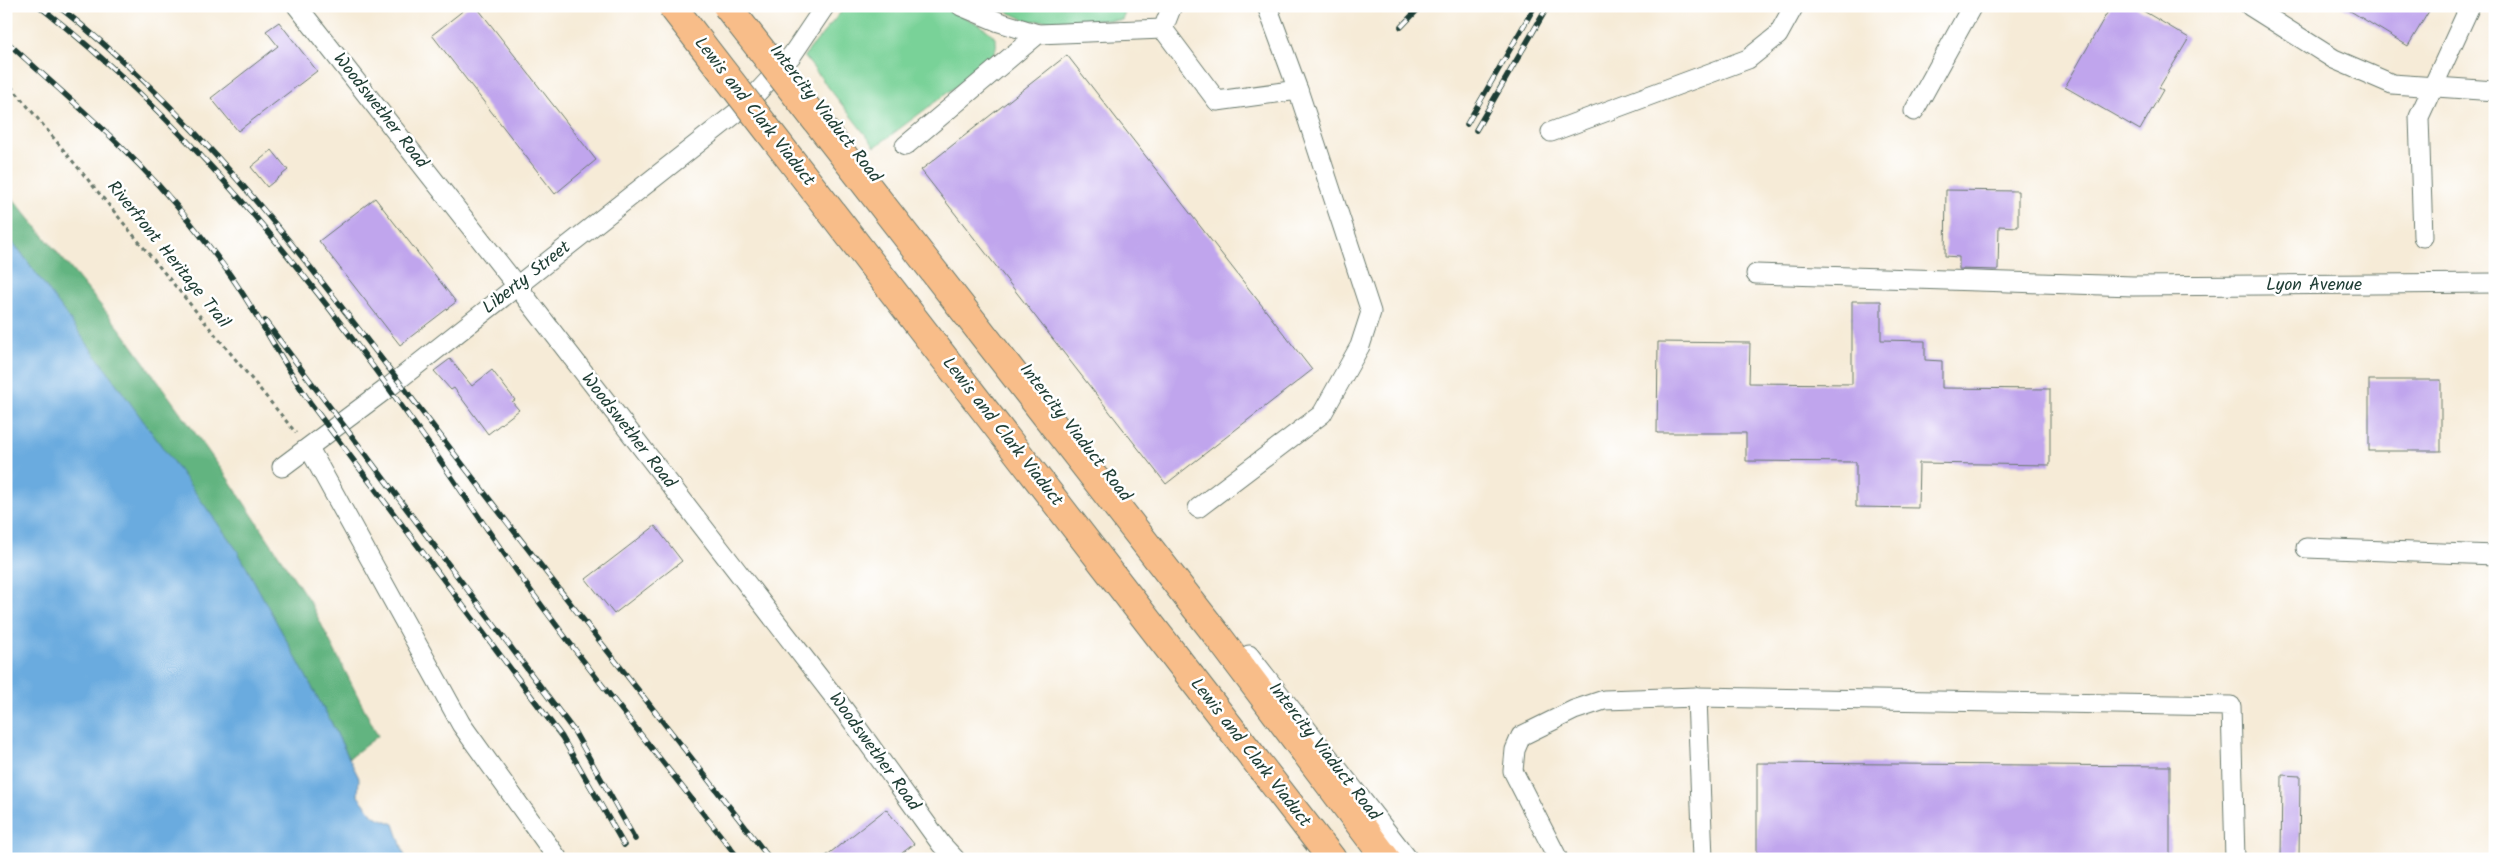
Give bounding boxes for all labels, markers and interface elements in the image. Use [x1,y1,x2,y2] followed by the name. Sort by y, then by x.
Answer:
[686,31,823,194] street label: Lewis and Clark Viaduct
[761,38,889,190] street label: Intercity Viaduct Road
[325,46,436,176] street label: Woodswether Road
[99,175,237,336] street label: Riverfront Heritage Trail
[476,233,578,322] street label: Liberty Street
[2266,271,2362,300] street label: Lyon Avenue
[934,351,1071,514] street label: Lewis and Clark Viaduct
[1011,357,1139,509] street label: Intercity Viaduct Road
[573,366,684,496] street label: Woodswether Road
[1182,672,1319,835] street label: Lewis and Clark Viaduct
[1260,676,1388,828] street label: Intercity Viaduct Road
[821,686,928,818] street label: Woodswether Road

